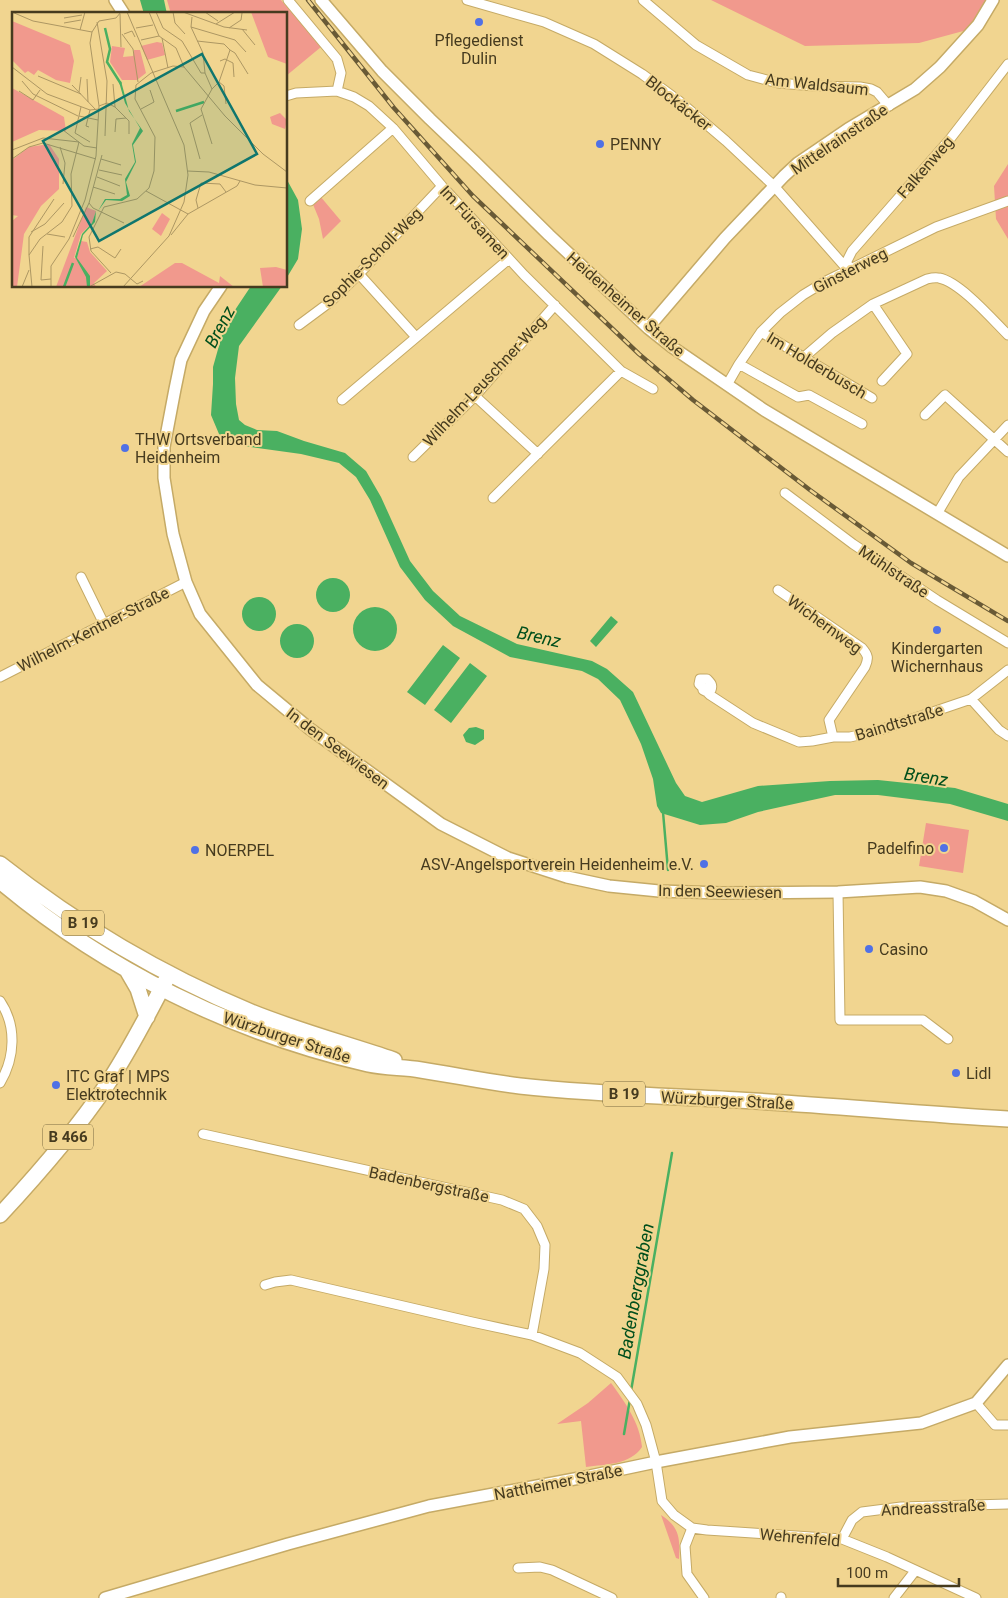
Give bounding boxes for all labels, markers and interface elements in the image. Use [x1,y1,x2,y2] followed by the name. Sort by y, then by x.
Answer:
[12,12,288,288] inset map
[473,16,485,28] marker: Pflegedienst Dulin
[435,31,523,68] place label: Pflegedienst Dulin
[764,70,870,99] street label: Am Waldsaum
[642,72,716,135] street label: Blockäcker
[787,100,891,179] street label: Mittelrainstraße
[893,132,957,202] street label: Falkenweg
[610,135,662,154] place label: PENNY
[594,138,606,150] marker: PENNY
[436,182,513,263] street label: Im Fürsamen
[319,204,426,311] street label: Sophie-Scholl-Weg
[810,244,890,297] street label: Ginsterweg
[563,248,688,361] street label: Heidenheimer Straße
[200,302,239,351] water label: Brenz
[419,312,550,451] street label: Wilhelm-Leuschner-Weg
[763,328,870,403] street label: Im Holderbusch
[135,430,262,467] place label: THW Ortsverband Heidenheim
[119,442,131,454] marker: THW Ortsverband Heidenheim
[855,541,933,602] street label: Mühlstraße
[14,583,172,676] street label: Wilhelm-Kentner-Straße
[784,591,866,658] street label: Wichernweg
[515,621,563,652] water label: Brenz
[931,624,943,636] marker: Kindergarten Wichernhaus
[891,639,983,676] place label: Kindergarten Wichernhaus
[853,700,945,745] street label: Baindtstraße
[282,704,393,793] street label: In den Seewiesen
[903,763,950,790] water label: Brenz
[867,839,934,858] place label: Padelfino
[205,841,275,860] place label: NOERPEL
[938,842,950,854] marker: Padelfino
[189,844,201,856] marker: NOERPEL
[420,855,694,874] place label: ASV-Angelsportverein Heidenheim e.V.
[698,858,710,870] marker: ASV-Angelsportverein Heidenheim e.V.
[658,881,782,902] street label: In den Seewiesen
[62,910,104,936] road number: B 19
[879,940,928,959] place label: Casino
[863,943,875,955] marker: Casino
[221,1008,353,1067] street label: Würzburger Straße
[966,1064,991,1083] place label: Lidl
[66,1067,170,1104] place label: ITC Graf | MPS Elektrotechnik
[950,1067,962,1079] marker: Lidl
[50,1079,62,1091] marker: ITC Graf | MPS Elektrotechnik
[603,1082,645,1106] road number: B 19
[660,1088,794,1113] street label: Würzburger Straße
[43,1124,93,1150] road number: B 466
[367,1163,491,1206] street label: Badenbergstraße
[613,1221,658,1360] water label: Badenberggraben
[492,1461,624,1504] street label: Nattheimer Straße
[880,1495,986,1520] street label: Andreasstraße
[759,1525,841,1550] street label: Wehrenfeld
[838,1556,959,1588] scale bar
[846,1564,888,1582] text: 100 m

